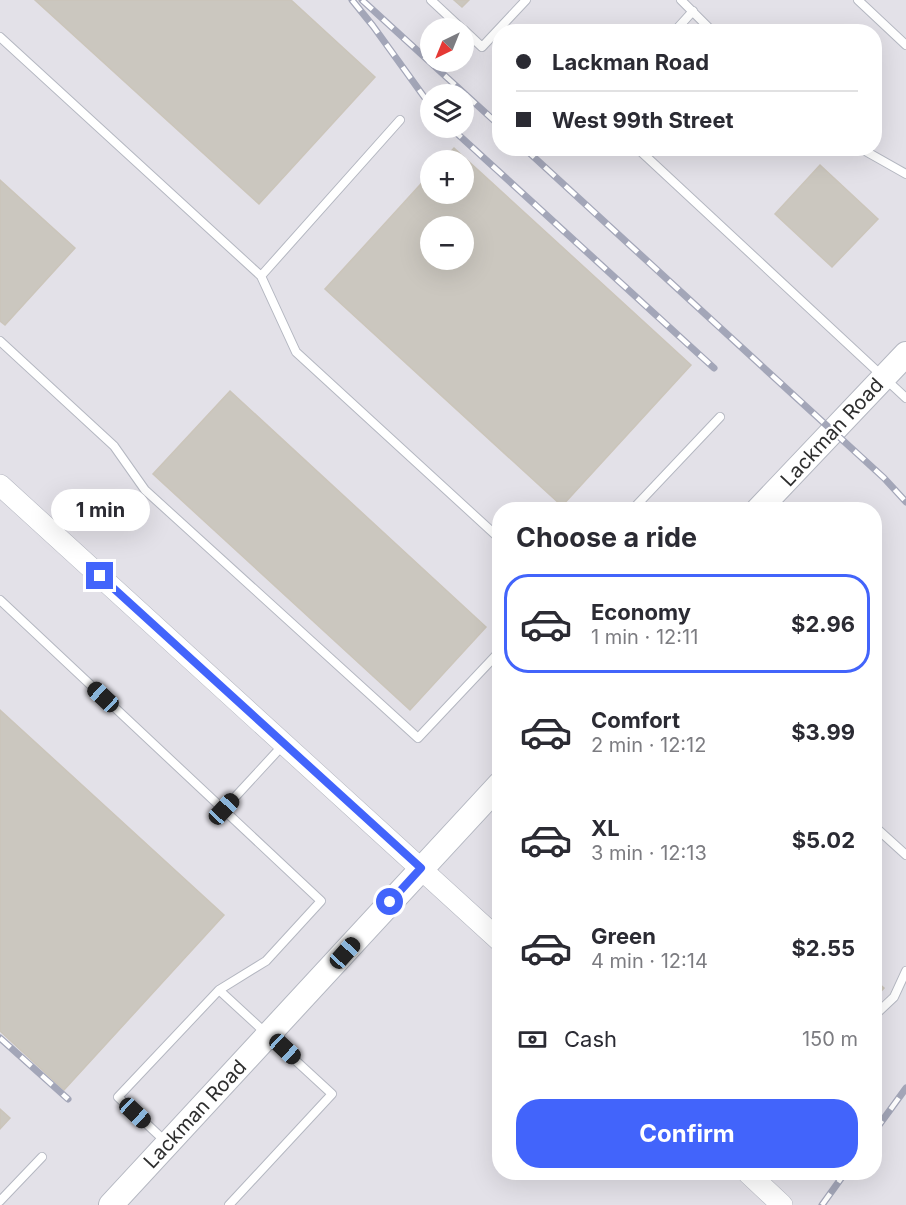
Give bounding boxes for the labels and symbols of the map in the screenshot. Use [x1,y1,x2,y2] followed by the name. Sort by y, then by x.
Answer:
[420,18,474,72] north arrow
[776,373,888,491] street label: Lackman Road
[51,489,150,531] callout: 1 min
[86,562,113,589] route end
[84,678,122,716] car
[205,790,243,828] car
[376,888,403,915] route start
[326,934,364,972] car
[266,1030,304,1068] car
[139,1055,251,1173] street label: Lackman Road
[116,1094,154,1132] car

